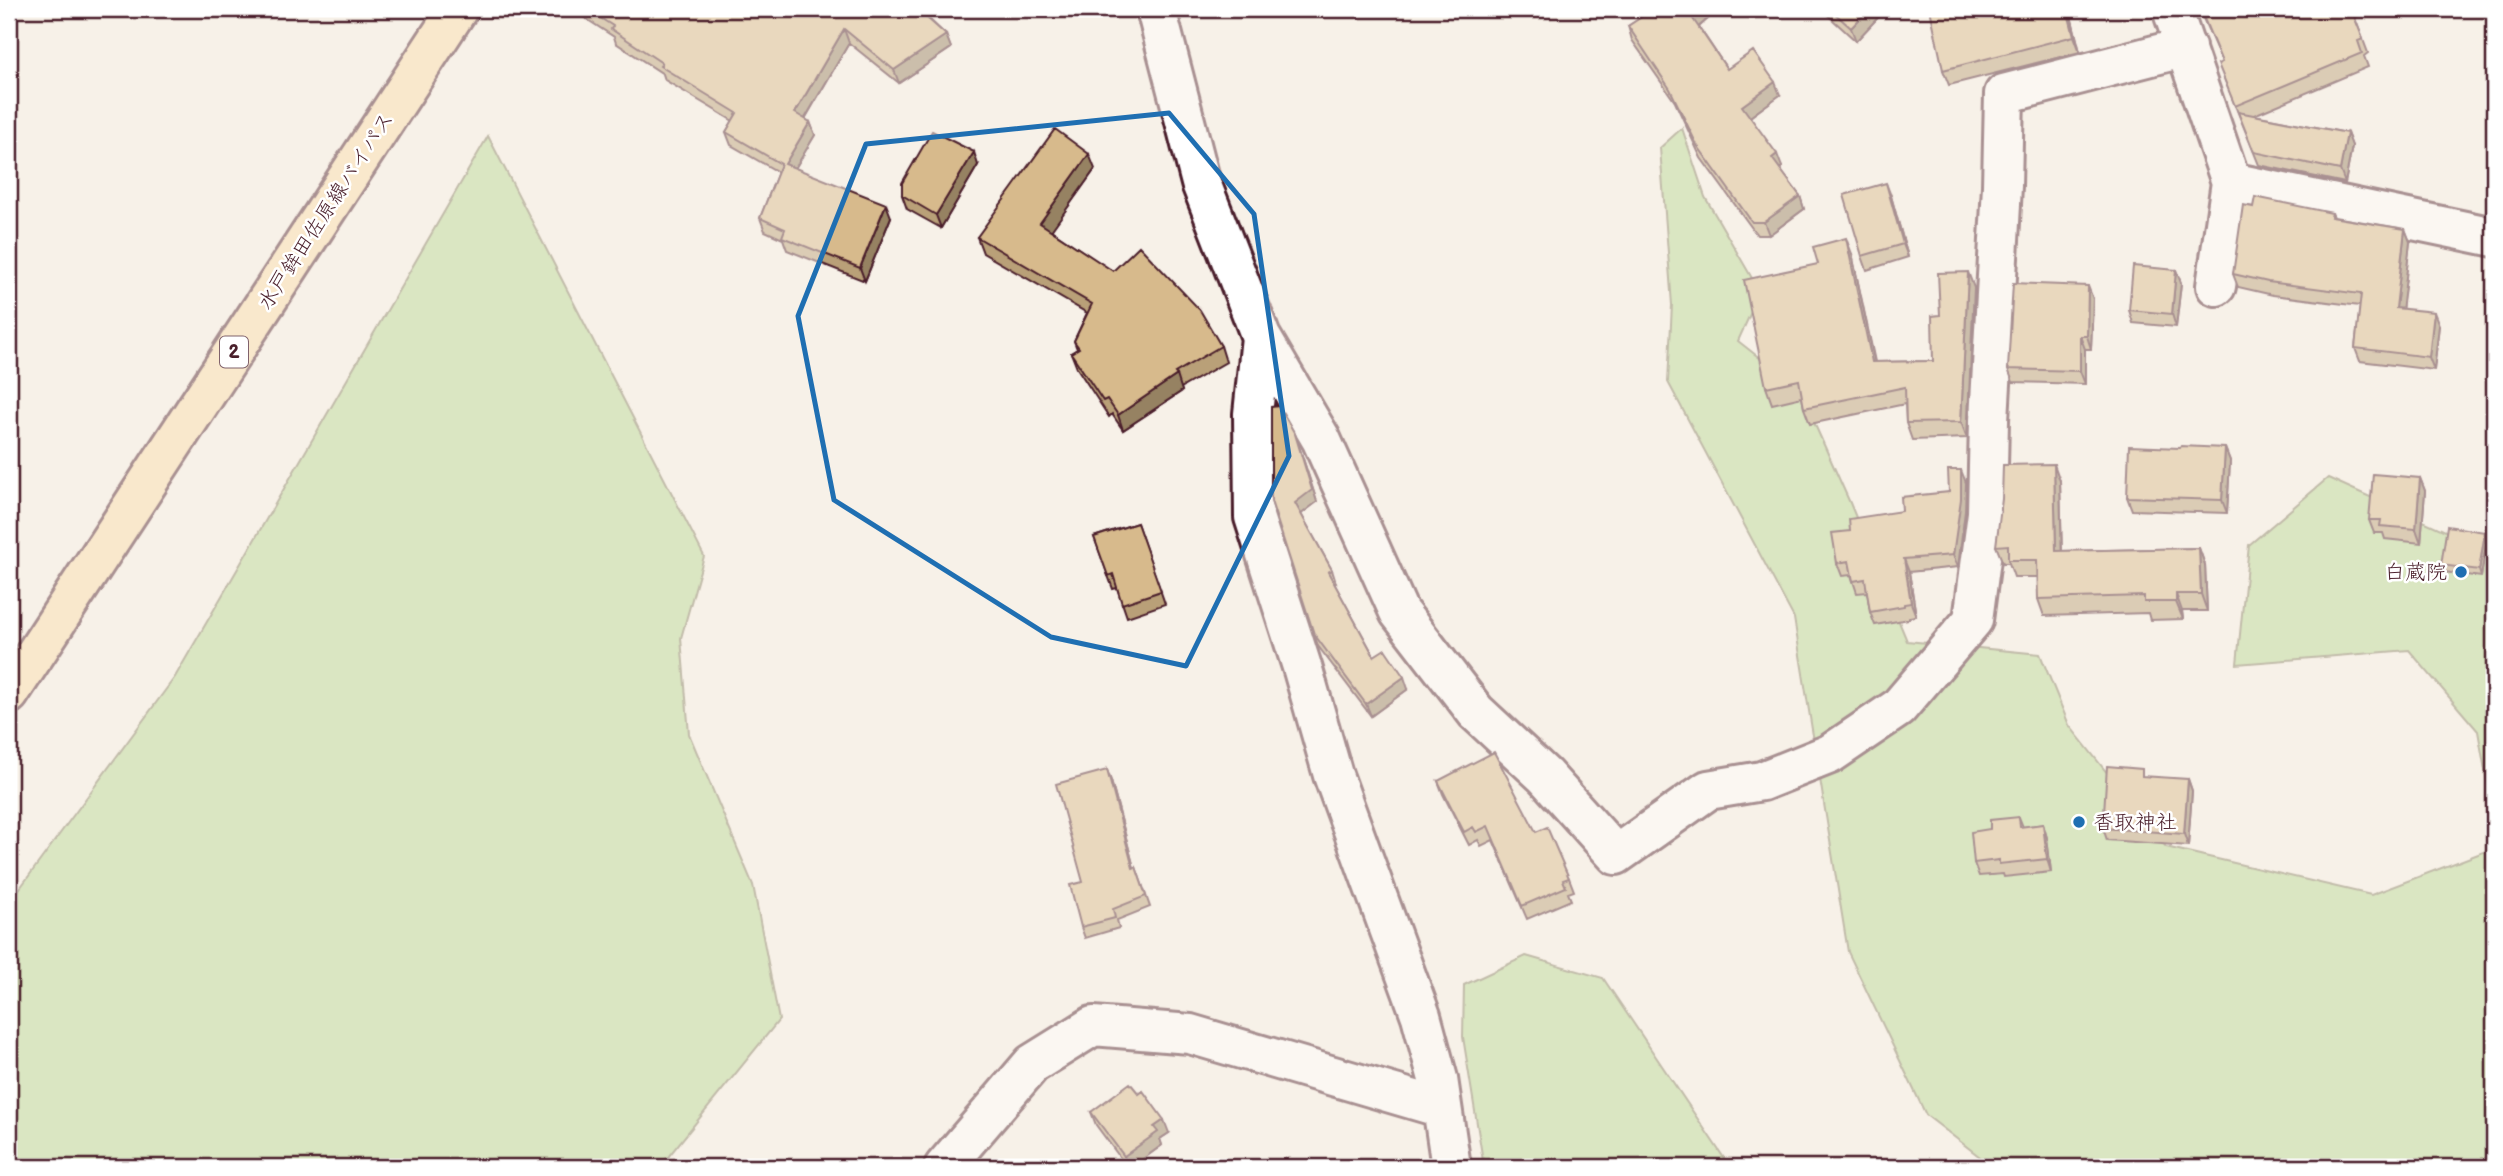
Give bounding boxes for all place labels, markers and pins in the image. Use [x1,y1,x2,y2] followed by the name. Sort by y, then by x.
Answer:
[2384,560,2447,585] place label: 白蔵院
[2453,564,2469,580] marker: 白蔵院
[2093,810,2177,835] place label: 香取神社
[2071,814,2087,830] marker: 香取神社

